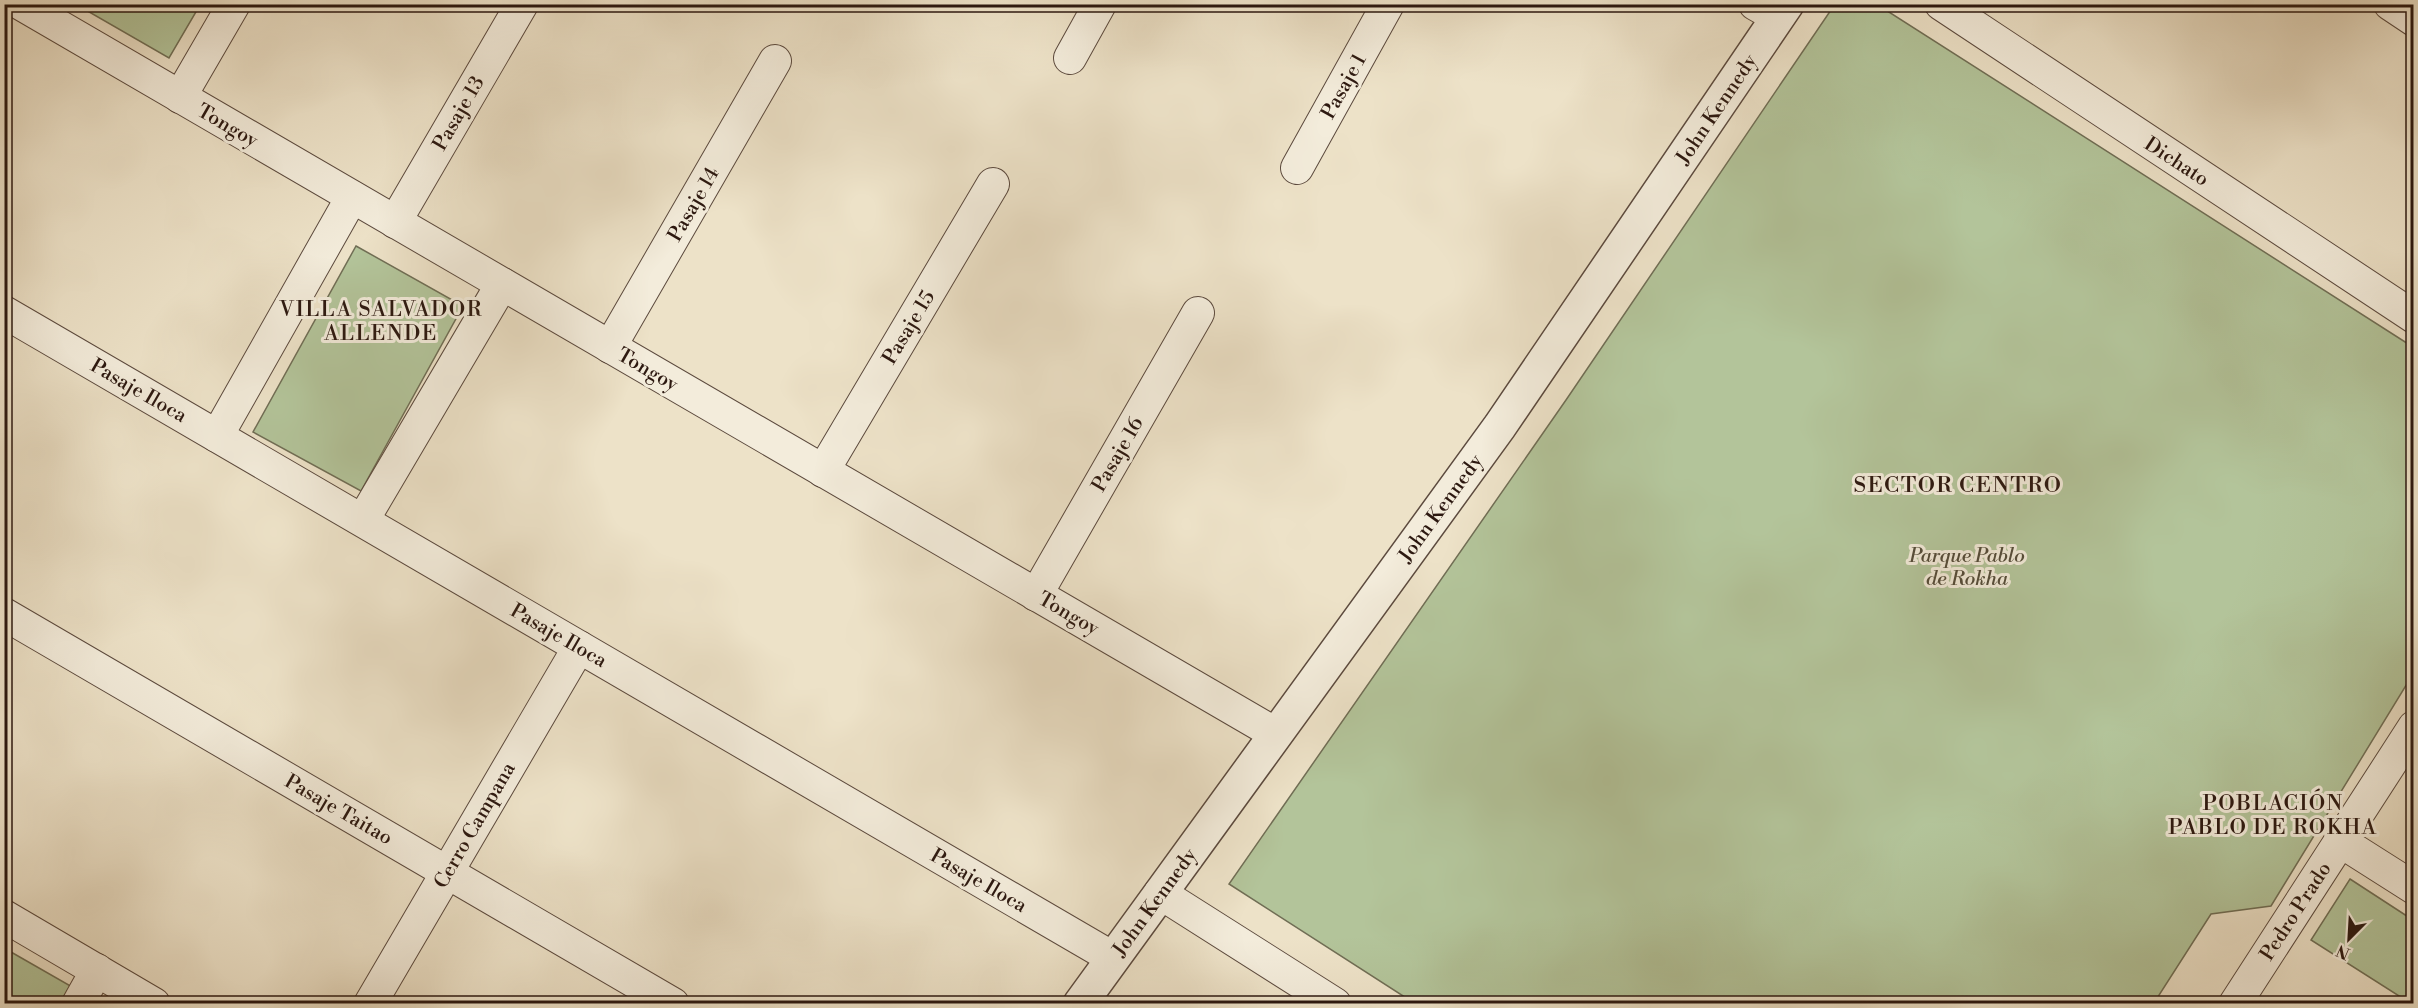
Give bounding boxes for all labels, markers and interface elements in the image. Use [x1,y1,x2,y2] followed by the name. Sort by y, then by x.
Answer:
[1316,49,1373,124] street label: Pasaje 1
[1671,50,1763,171] street label: John Kennedy
[428,72,491,155] street label: Pasaje 13
[192,99,262,154] street label: Tongoy
[2139,132,2213,192] street label: Dichato
[663,163,726,247] street label: Pasaje 14
[877,286,941,369] street label: Pasaje 15
[278,297,483,347] district label: VILLA SALVADOR ALLENDE
[612,343,682,398] street label: Tongoy
[86,354,192,429] street label: Pasaje Iloca
[1087,413,1150,497] street label: Pasaje 16
[1393,450,1489,569] street label: John Kennedy
[1853,472,2063,499] district label: SECTOR CENTRO
[1908,544,2025,592] park label: Parque Pablo de Rokha
[1033,587,1103,642] street label: Tongoy
[506,599,612,674] street label: Pasaje Iloca
[429,757,522,893] street label: Cerro Campana
[280,769,397,851] street label: Pasaje Taitao
[2168,788,2378,841] district label: POBLACIÓN PABLO DE ROKHA
[926,844,1032,919] street label: Pasaje Iloca
[1107,844,1203,963] street label: John Kennedy
[2255,858,2337,966] street label: Pedro Prado
[2319,909,2379,969] north arrow
[2333,940,2353,963] text: N

